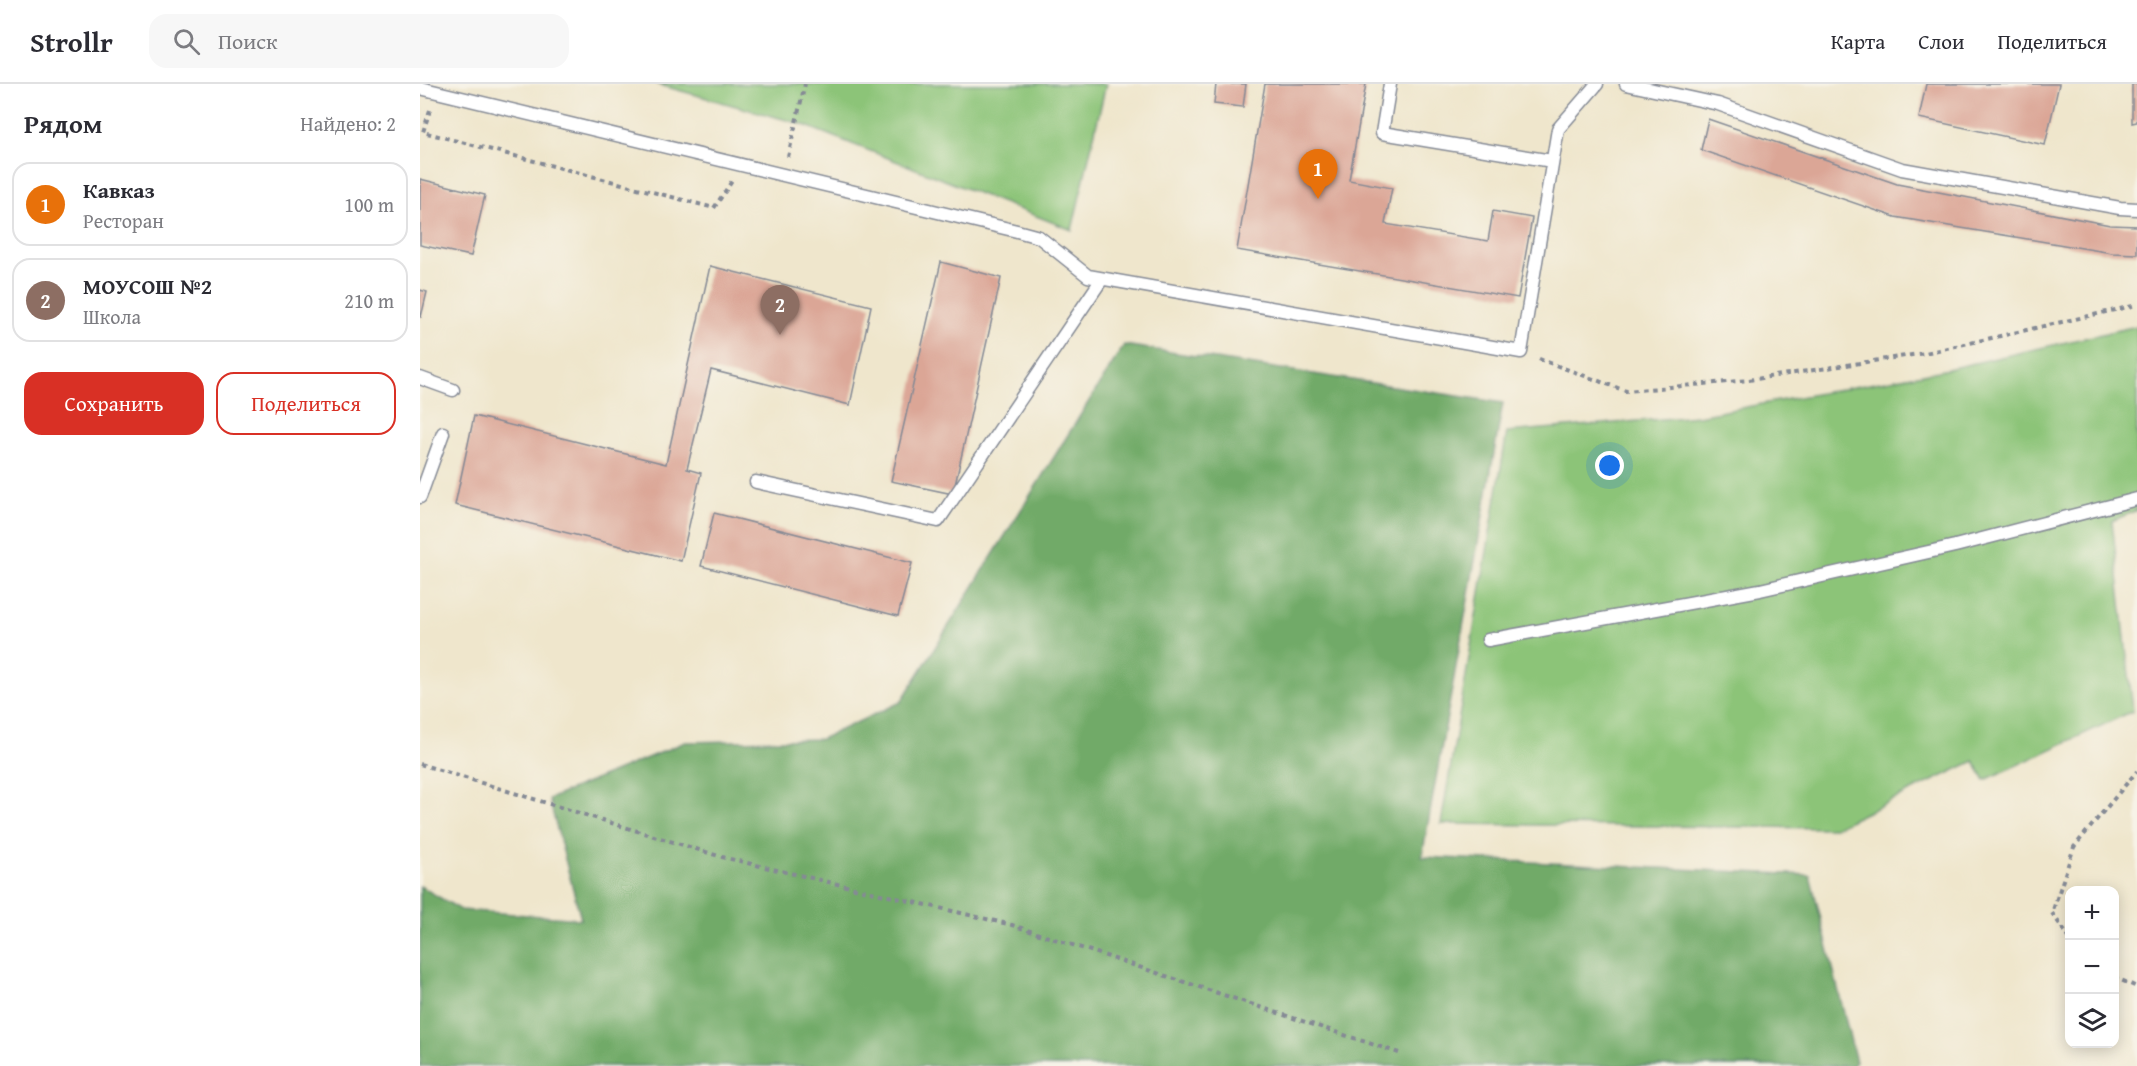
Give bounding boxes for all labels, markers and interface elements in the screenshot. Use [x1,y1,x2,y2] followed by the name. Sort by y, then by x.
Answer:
[149,14,569,68] search box
[30,21,113,62] text: Strollr
[170,25,203,58] icon: search
[218,25,278,57] text: Поиск
[1831,26,1885,57] text: Карта
[1918,26,1964,57] text: Слои
[1997,26,2107,57] text: Поделиться
[24,104,102,143] text: Рядом
[300,109,396,138] text: Найдено: 2
[1298,150,1338,199] pin: 1
[83,174,155,206] text: Кавказ
[40,190,51,219] text: 1
[344,190,394,219] text: 100 m
[83,206,164,235] text: Ресторан
[83,270,212,302] text: МОУСОШ №2
[40,286,51,315] text: 2
[344,286,394,315] text: 210 m
[760,286,800,335] pin: 2
[83,302,141,331] text: Школа
[24,372,204,435] button: Сохранить
[216,372,396,435] button: Поделиться
[1595,451,1624,480] your location
[2065,886,2119,1048] map controls
[2065,886,2119,940] button: +
[2065,940,2119,994] button: −
[2065,994,2119,1048] button: layers

